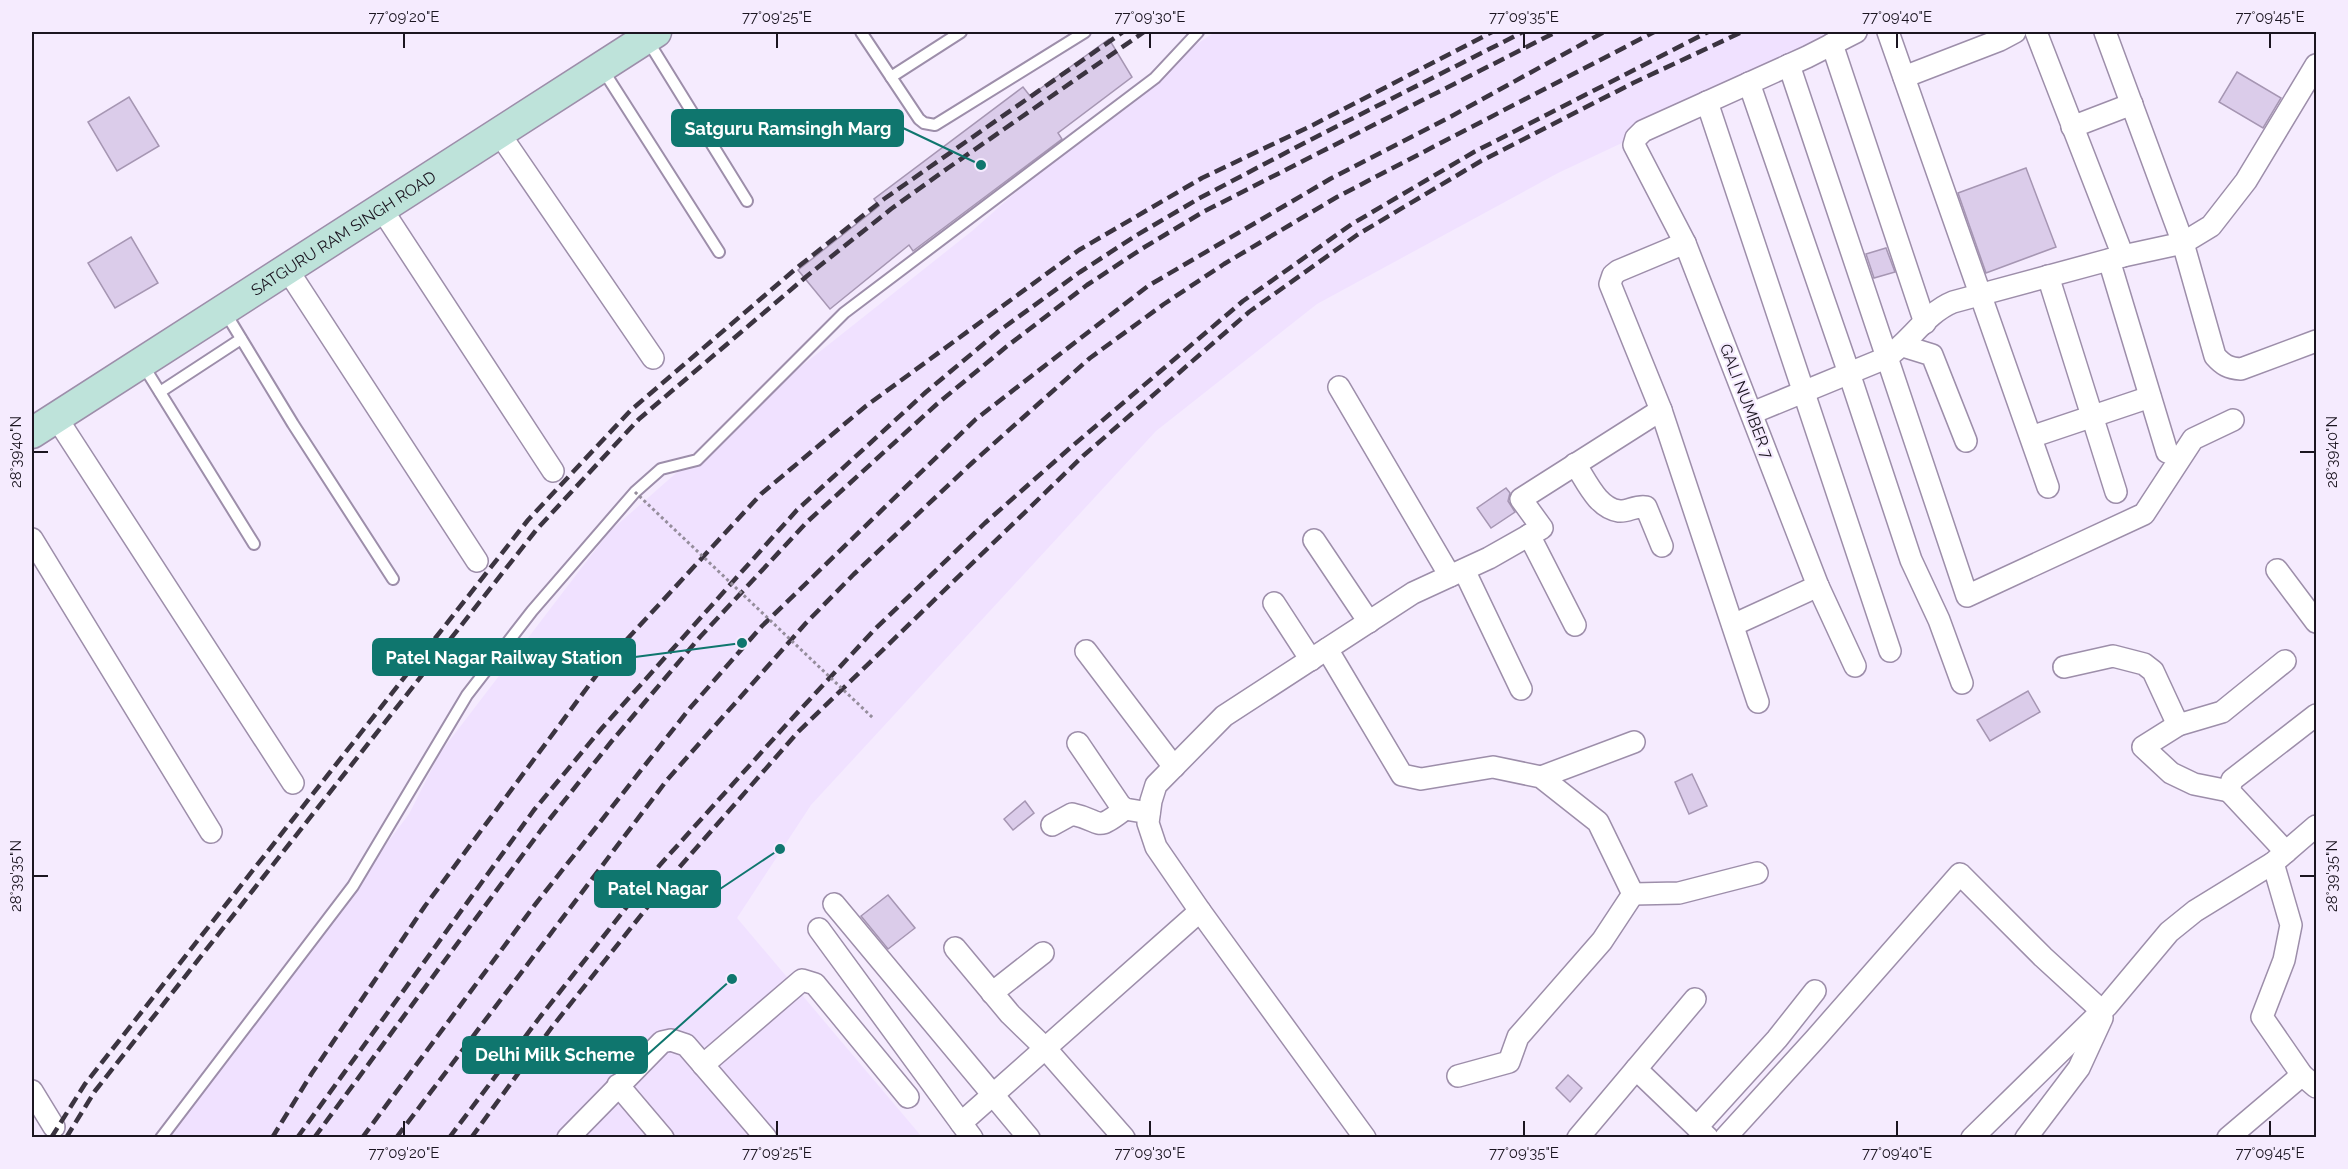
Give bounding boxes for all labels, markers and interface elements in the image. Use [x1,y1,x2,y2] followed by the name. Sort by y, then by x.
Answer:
[369,8,439,26] text: 77°09'20"E
[742,8,812,26] text: 77°09'25"E
[1115,8,1185,26] text: 77°09'30"E
[1489,8,1559,26] text: 77°09'35"E
[1862,8,1932,26] text: 77°09'40"E
[2235,8,2305,26] text: 77°09'45"E
[672,110,903,146] callout: Satguru Ramsingh Marg
[685,118,891,139] text: Satguru Ramsingh Marg
[248,167,440,300] street label: SATGURU RAM SINGH ROAD
[1716,341,1777,462] street label: GALI NUMBER 7
[7,416,25,488] text: 28°39'40"N
[2323,416,2341,488] text: 28°39'40"N
[373,639,635,675] callout: Patel Nagar Railway Station
[386,647,622,668] text: Patel Nagar Railway Station
[7,840,25,912] text: 28°39'35"N
[2323,840,2341,912] text: 28°39'35"N
[595,871,720,907] callout: Patel Nagar
[607,878,709,899] text: Patel Nagar
[463,1037,647,1073] callout: Delhi Milk Scheme
[475,1044,635,1065] text: Delhi Milk Scheme
[369,1144,439,1162] text: 77°09'20"E
[742,1144,812,1162] text: 77°09'25"E
[1115,1144,1185,1162] text: 77°09'30"E
[1489,1144,1559,1162] text: 77°09'35"E
[1862,1144,1932,1162] text: 77°09'40"E
[2235,1144,2305,1162] text: 77°09'45"E

